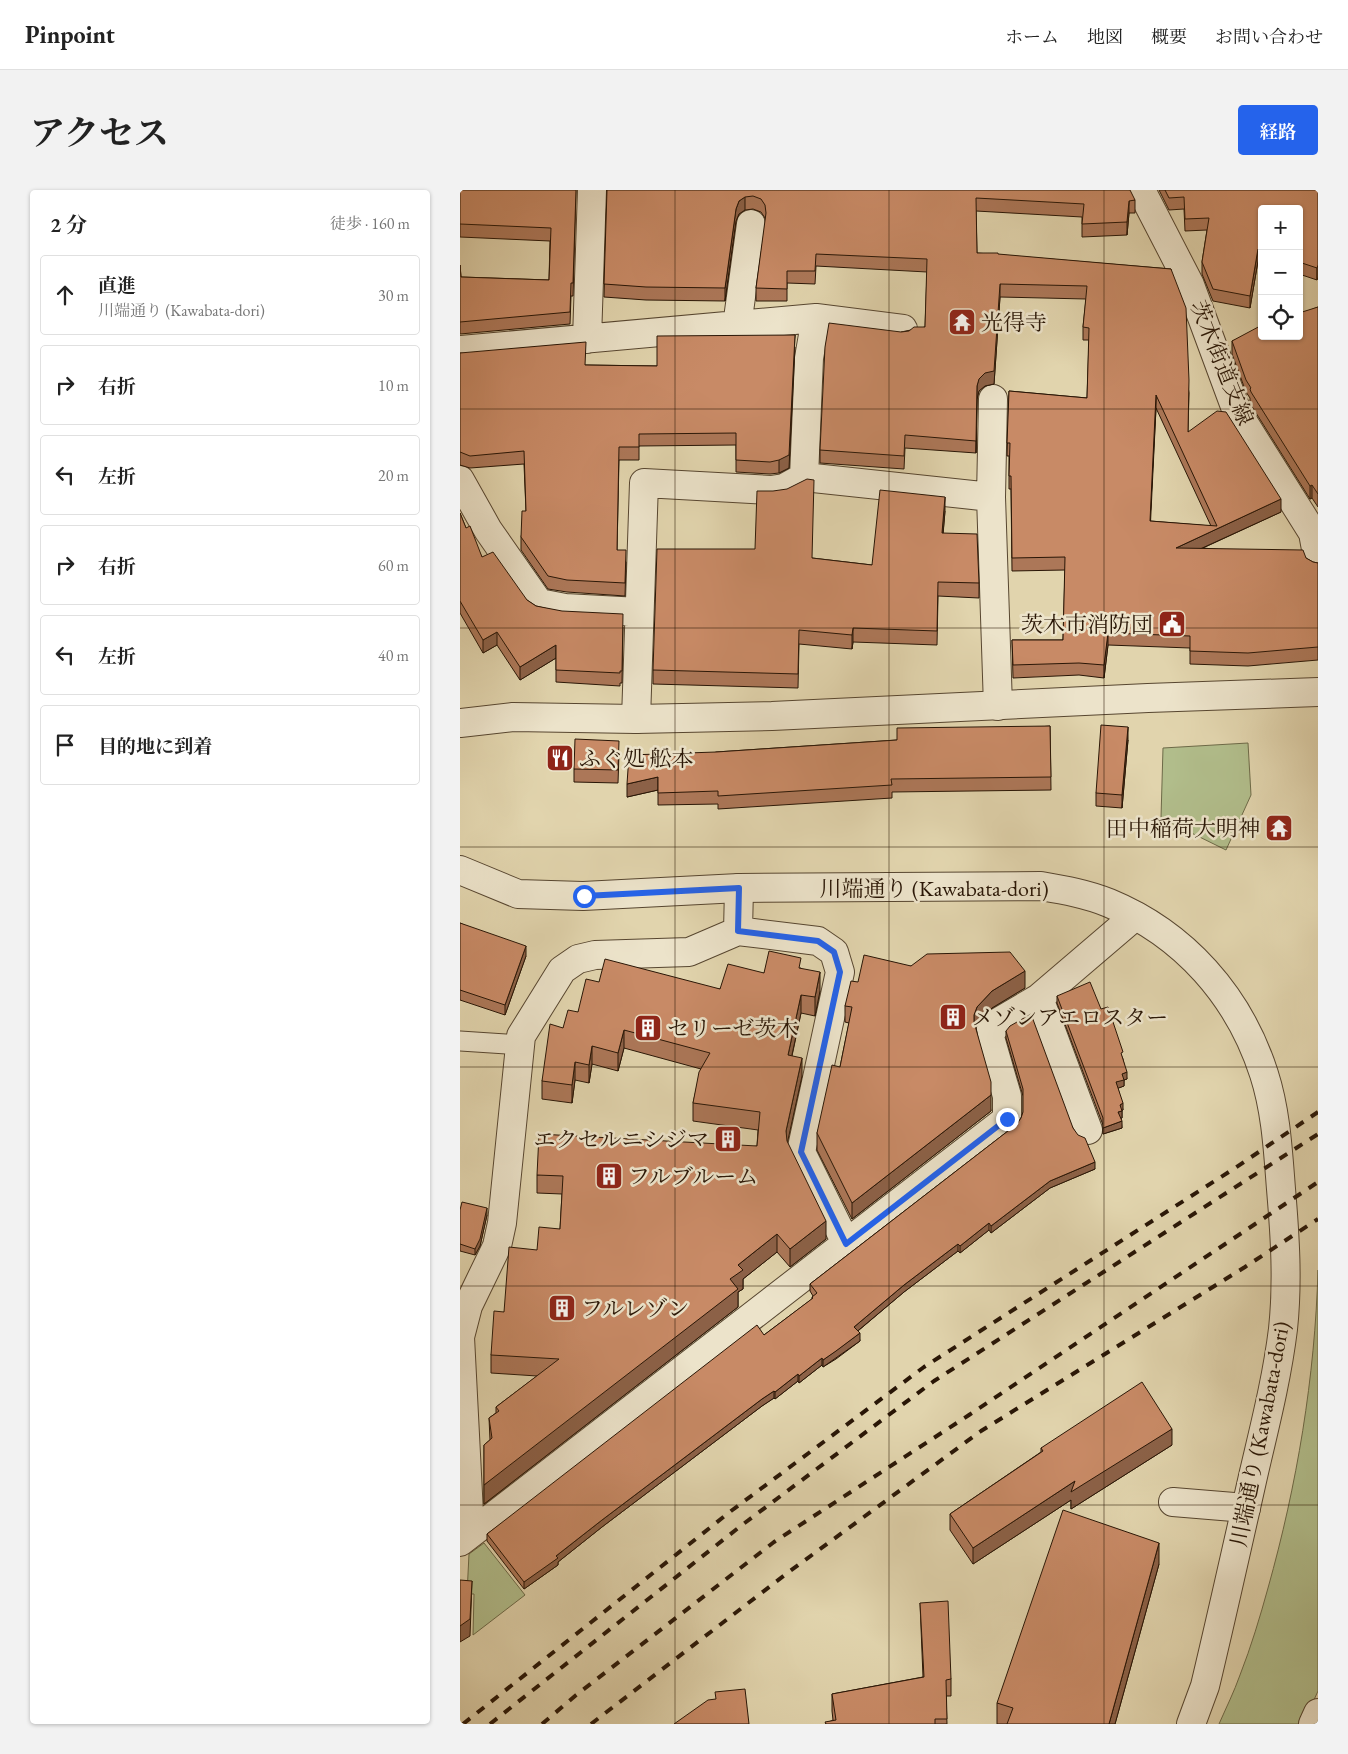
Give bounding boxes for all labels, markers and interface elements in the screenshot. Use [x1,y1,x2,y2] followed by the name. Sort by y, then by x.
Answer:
[25,19,115,50] text: Pinpoint
[1005,25,1059,48] text: ホーム
[1087,25,1123,48] text: 地図
[1151,25,1187,48] text: 概要
[1215,25,1323,48] text: お問い合わせ
[1238,105,1318,155] button: 経路
[30,110,169,155] text: アクセス
[1258,205,1303,340] map controls
[1258,205,1303,250] button: +
[50,211,87,238] text: 2 分
[330,213,410,234] text: 徒歩 · 160 m
[1258,250,1303,295] button: −
[98,273,136,298] text: 直進
[51,281,79,309] icon: ahead
[378,285,409,306] text: 30 m
[1258,295,1303,340] button: locate
[1184,296,1260,430] street label: 茨木街道支線
[98,300,265,321] text: 川端通り (Kawabata-dori)
[947,307,977,337] temple icon: 光得寺
[981,308,1047,337] place label: 光得寺
[51,371,79,399] icon: right
[98,374,136,399] text: 右折
[378,375,409,396] text: 10 m
[51,461,79,489] icon: left
[98,464,136,489] text: 左折
[378,465,409,486] text: 20 m
[51,551,79,579] icon: right
[98,554,136,579] text: 右折
[378,555,409,576] text: 60 m
[1157,609,1187,639] public building icon: 茨木市消防団
[1021,610,1153,639] place label: 茨木市消防団
[51,641,79,669] icon: left
[98,644,136,669] text: 左折
[378,645,409,666] text: 40 m
[51,731,79,759] icon: arrive
[98,734,212,759] text: 目的地に到着
[545,743,575,773] restaurant icon: ふぐ処 舩本
[579,744,693,773] place label: ふぐ処 舩本
[1264,813,1294,843] temple icon: 田中稲荷大明神
[1106,814,1260,843] place label: 田中稲荷大明神
[819,874,1049,903] street label: 川端通り (Kawabata-dori)
[573,885,596,908] route start
[938,1002,968,1032] building icon: メゾンアエロスター
[972,1003,1168,1032] place label: メゾンアエロスター
[633,1013,663,1043] building icon: セリーゼ茨木
[667,1014,799,1043] place label: セリーゼ茨木
[996,1108,1019,1131] route end
[713,1124,743,1154] building icon: エクセルニシジマ
[534,1125,709,1154] place label: エクセルニシジマ
[594,1161,624,1191] building icon: フルブルーム
[628,1162,758,1191] place label: フルブルーム
[547,1293,577,1323] building icon: フルレゾン
[581,1294,690,1323] place label: フルレゾン
[1224,1319,1296,1549] street label: 川端通り (Kawabata-dori)

